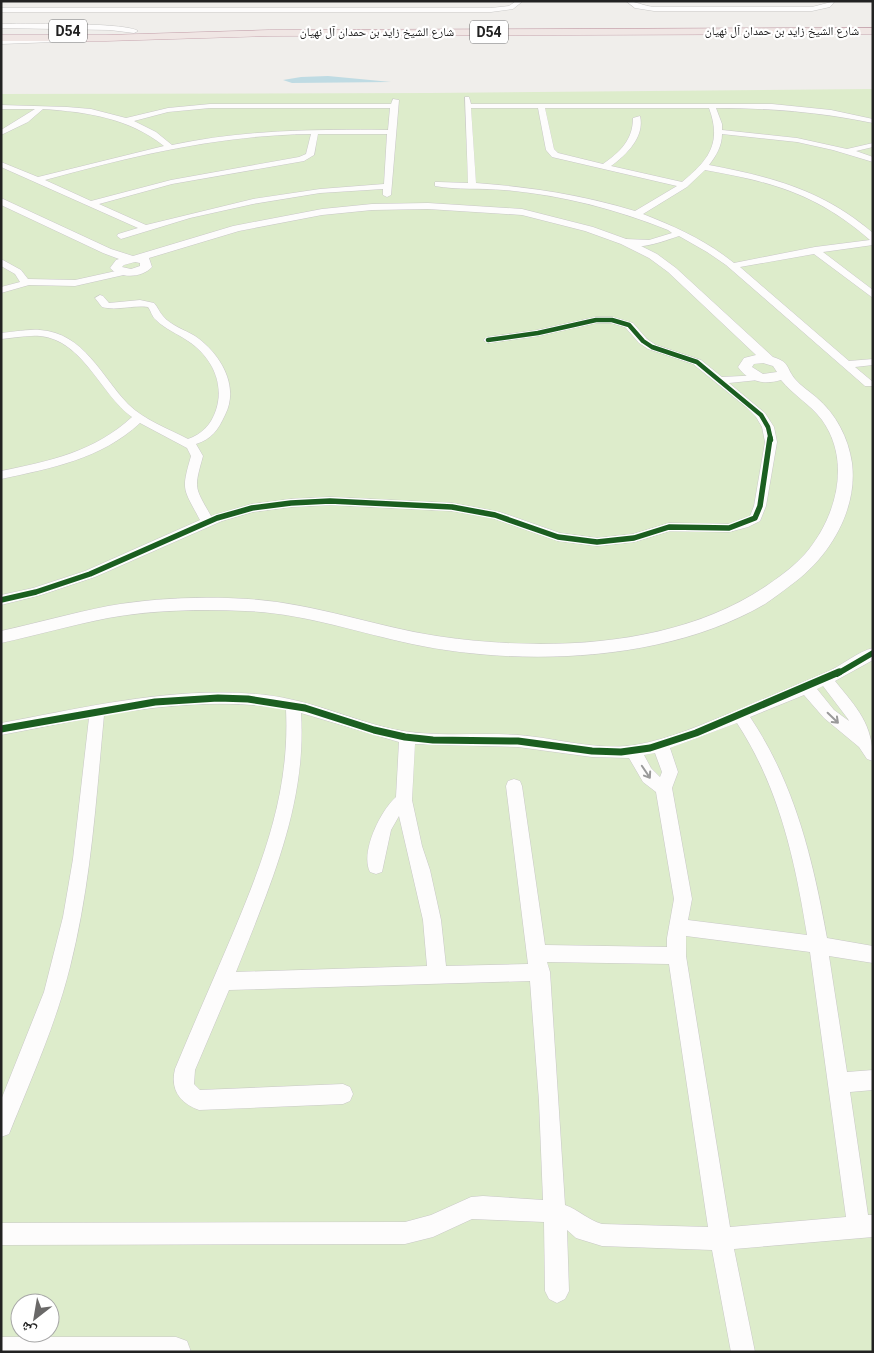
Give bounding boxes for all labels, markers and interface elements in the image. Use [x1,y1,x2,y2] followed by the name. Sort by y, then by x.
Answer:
[49,20,87,42] road number: D54
[470,21,508,44] road number: D54
[705,24,859,39] street label: شارع الشيخ زايد بن حمدان آل نهيان
[300,25,454,40] street label: شارع الشيخ زايد بن حمدان آل نهيان
[827,712,840,724] one-way arrow
[641,765,651,779] one-way arrow
[10,1293,60,1343] north arrow
[18,1318,39,1340] text: ش

